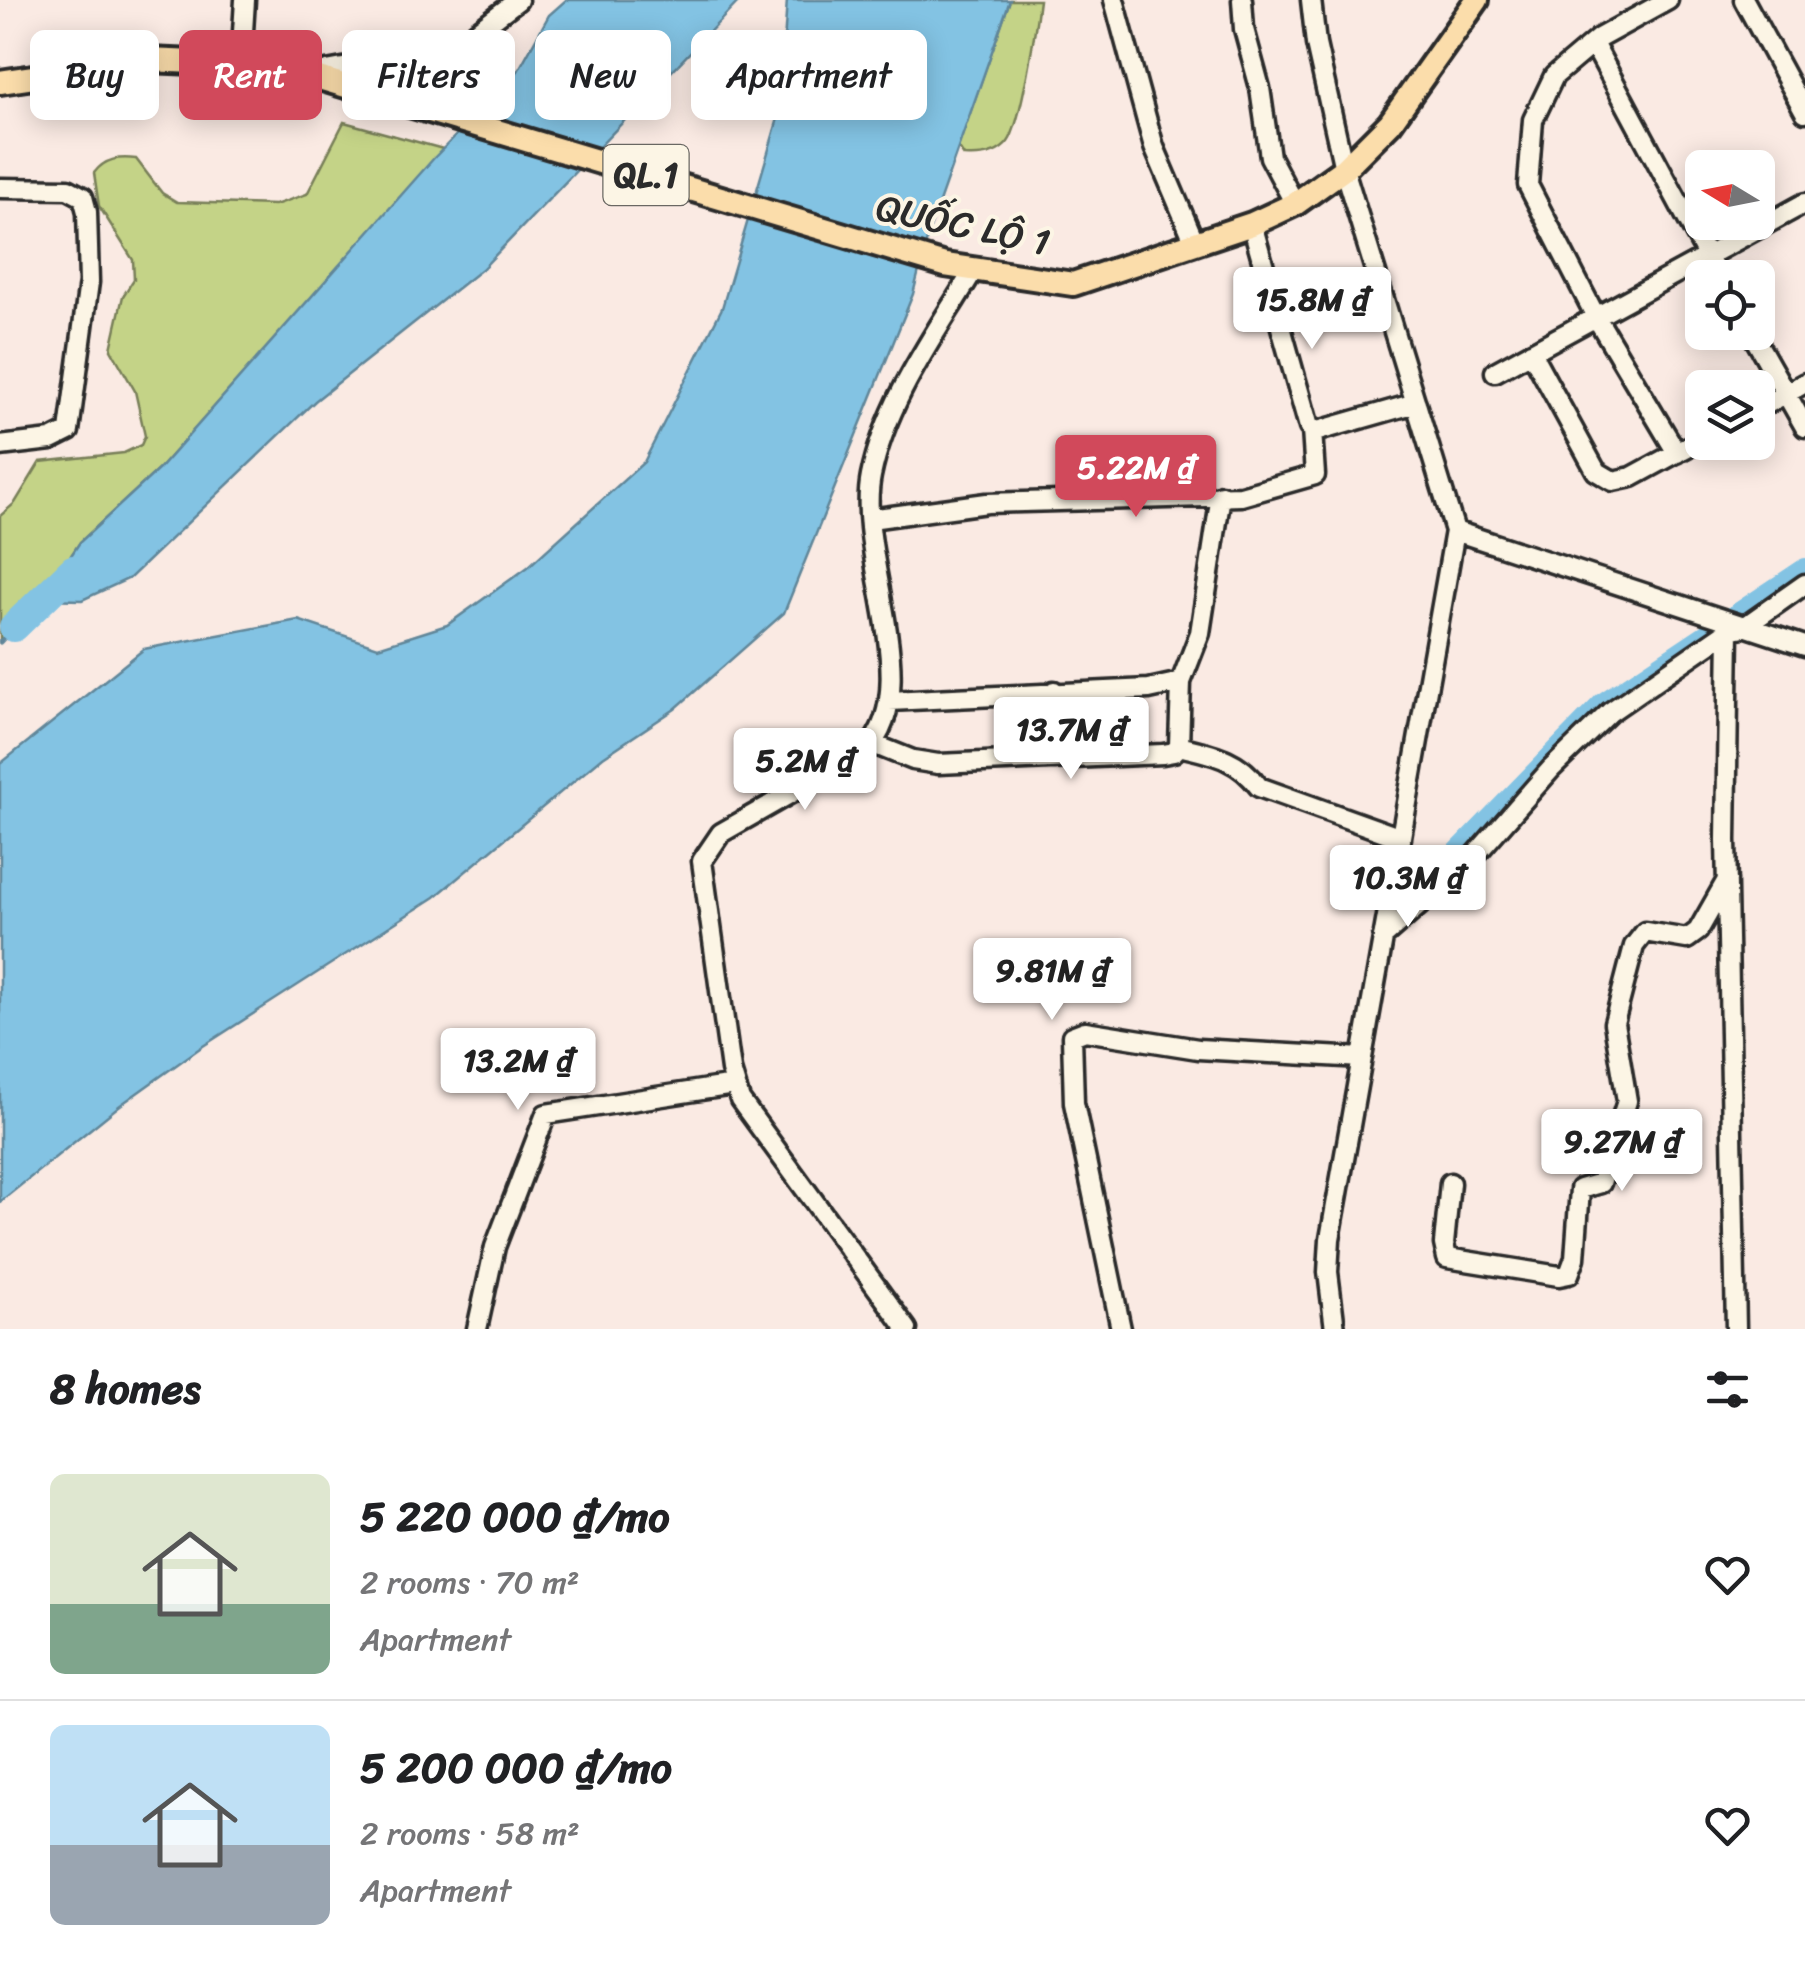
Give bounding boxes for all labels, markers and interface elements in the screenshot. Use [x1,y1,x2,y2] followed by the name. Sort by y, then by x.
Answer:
[30,30,159,120] chip: Buy
[179,30,322,120] chip: Rent
[342,30,515,120] chip: Filters
[535,30,671,120] chip: New
[691,30,927,120] chip: Apartment
[604,145,688,205] road number: QL.1
[1685,150,1775,240] north arrow
[1685,150,1775,460] map controls
[870,174,1056,276] street label: QUỐC LỘ 1
[1685,260,1775,350] button: locate
[1220,267,1404,352] pin: 15.8M ₫
[1255,271,1369,328] text: 15.8M ₫
[1685,370,1775,460] button: layers
[1044,435,1228,520] pin: 5.22M ₫
[1077,439,1195,496] text: 5.22M ₫
[979,697,1163,782] pin: 13.7M ₫
[1016,701,1126,758] text: 13.7M ₫
[724,728,886,813] pin: 5.2M ₫
[756,732,854,789] text: 5.2M ₫
[1316,845,1500,930] pin: 10.3M ₫
[1352,849,1464,906] text: 10.3M ₫
[960,938,1144,1023] pin: 9.81M ₫
[995,942,1109,999] text: 9.81M ₫
[426,1028,610,1113] pin: 13.2M ₫
[463,1032,573,1089] text: 13.2M ₫
[1530,1109,1714,1194] pin: 9.27M ₫
[1563,1113,1681,1170] text: 9.27M ₫
[50,1352,201,1426] text: 8 homes
[1700,1362,1755,1417] icon: filters
[360,1480,670,1554] text: 5 220 000 ₫/mo
[130,1514,250,1634] icon: home
[1700,1547,1755,1602] icon: heart
[360,1554,579,1611] text: 2 rooms · 70 m²
[360,1611,511,1668] text: Apartment
[360,1731,672,1805] text: 5 200 000 ₫/mo
[130,1765,250,1885] icon: home
[1700,1798,1755,1853] icon: heart
[360,1805,580,1862] text: 2 rooms · 58 m²
[360,1862,511,1919] text: Apartment

